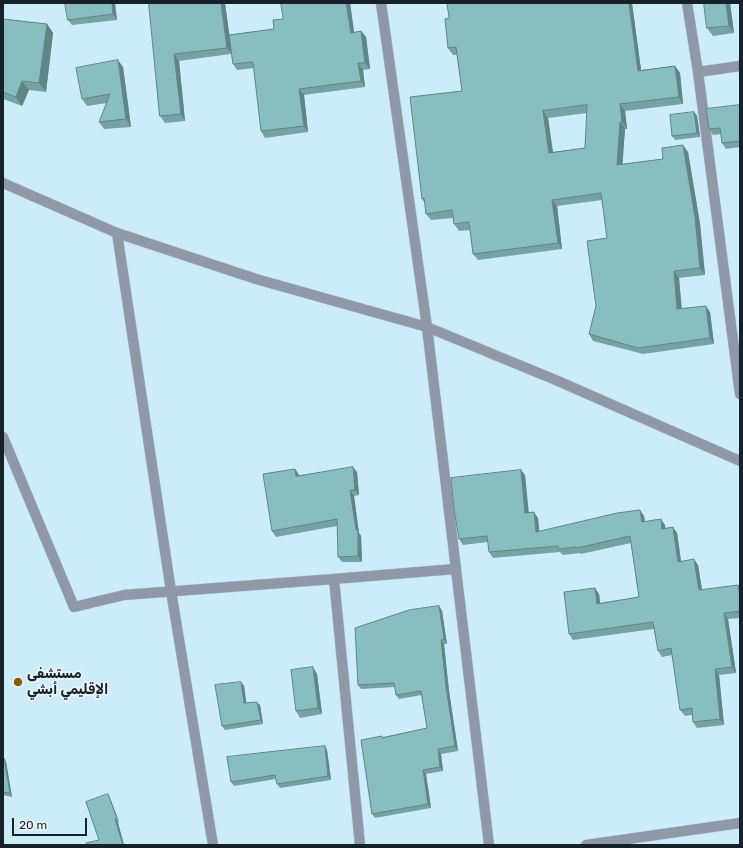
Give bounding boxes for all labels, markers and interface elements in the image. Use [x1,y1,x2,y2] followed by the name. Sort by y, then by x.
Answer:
[27,666,108,698] place label: مستشفى الإقليمي أبشي
[12,676,24,688] marker: مستشفى الإقليمي أبشي
[14,810,89,836] scale bar
[19,818,47,832] text: 20 m

